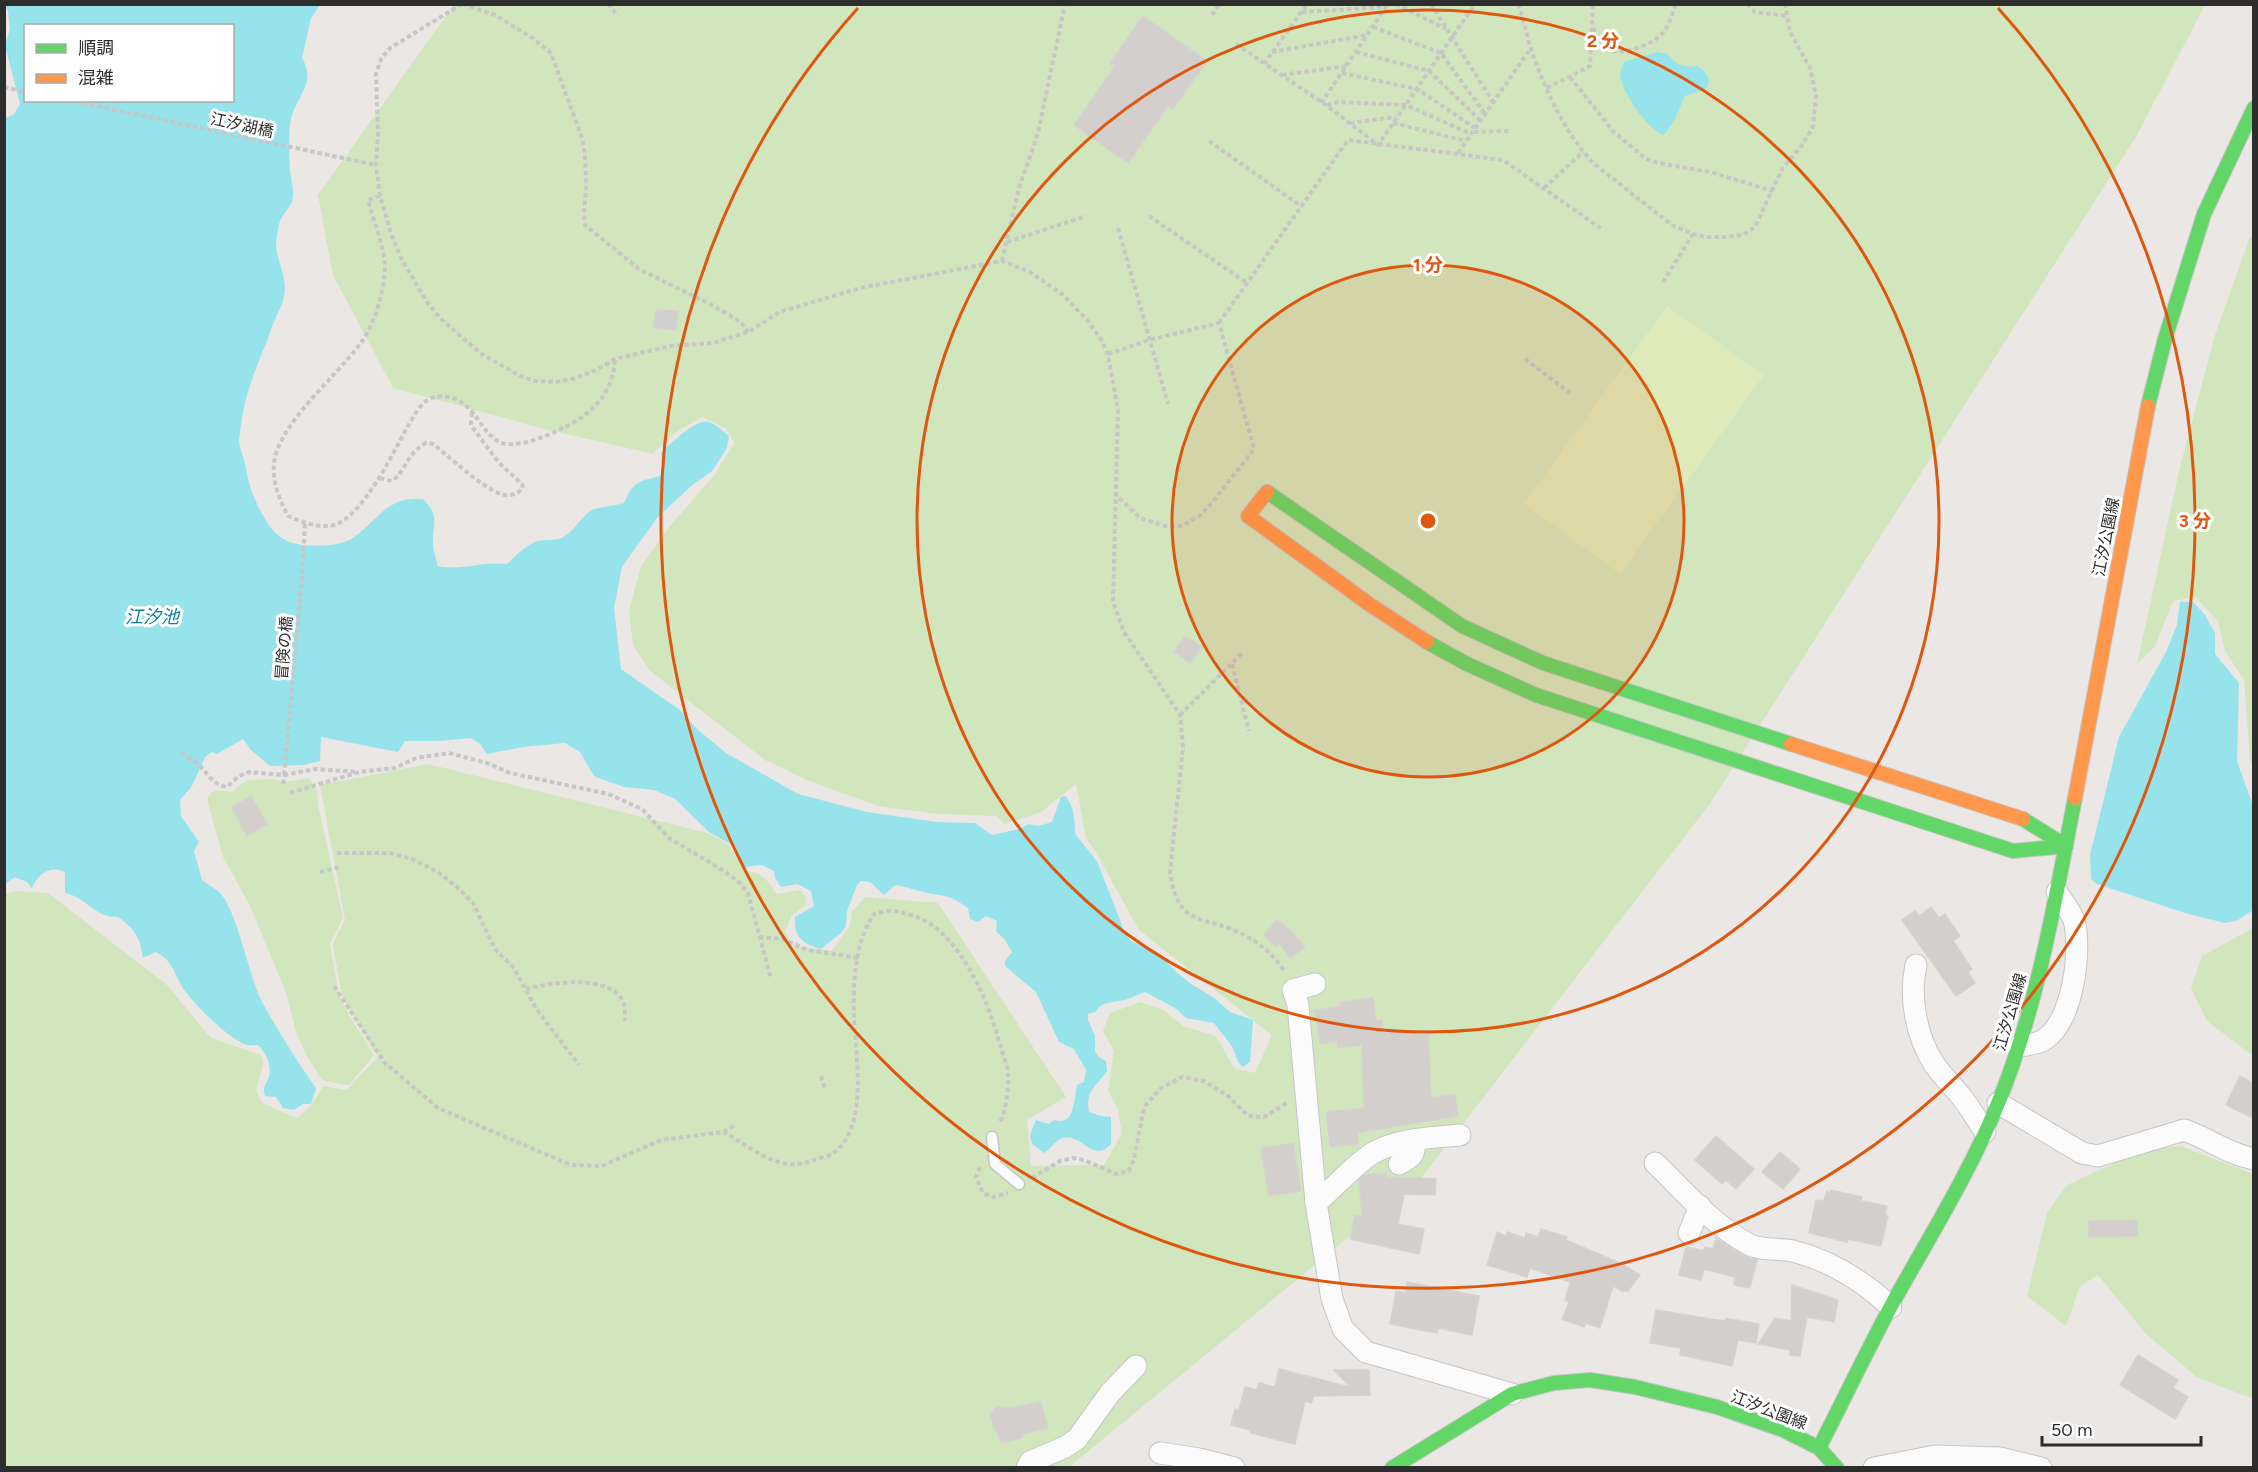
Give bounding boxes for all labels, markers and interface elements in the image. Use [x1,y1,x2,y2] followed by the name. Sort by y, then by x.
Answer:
[24,24,234,102] legend
[1587,30,1619,52] text: 2 分
[78,37,114,59] text: 順調
[78,67,114,89] text: 混雑
[209,109,275,141] street label: 江汐湖橋
[1413,254,1443,276] text: 1 分
[2089,496,2123,578] street label: 江汐公園線
[2179,510,2211,532] text: 3 分
[1418,511,1438,531] centre of rings
[125,606,181,628] water label: 江汐池
[272,615,296,681] street label: 冒険の橋
[1990,971,2030,1053] street label: 江汐公園線
[1728,1387,1810,1433] street label: 江汐公園線
[2042,1409,2201,1447] scale bar
[2051,1419,2093,1441] text: 50 m

